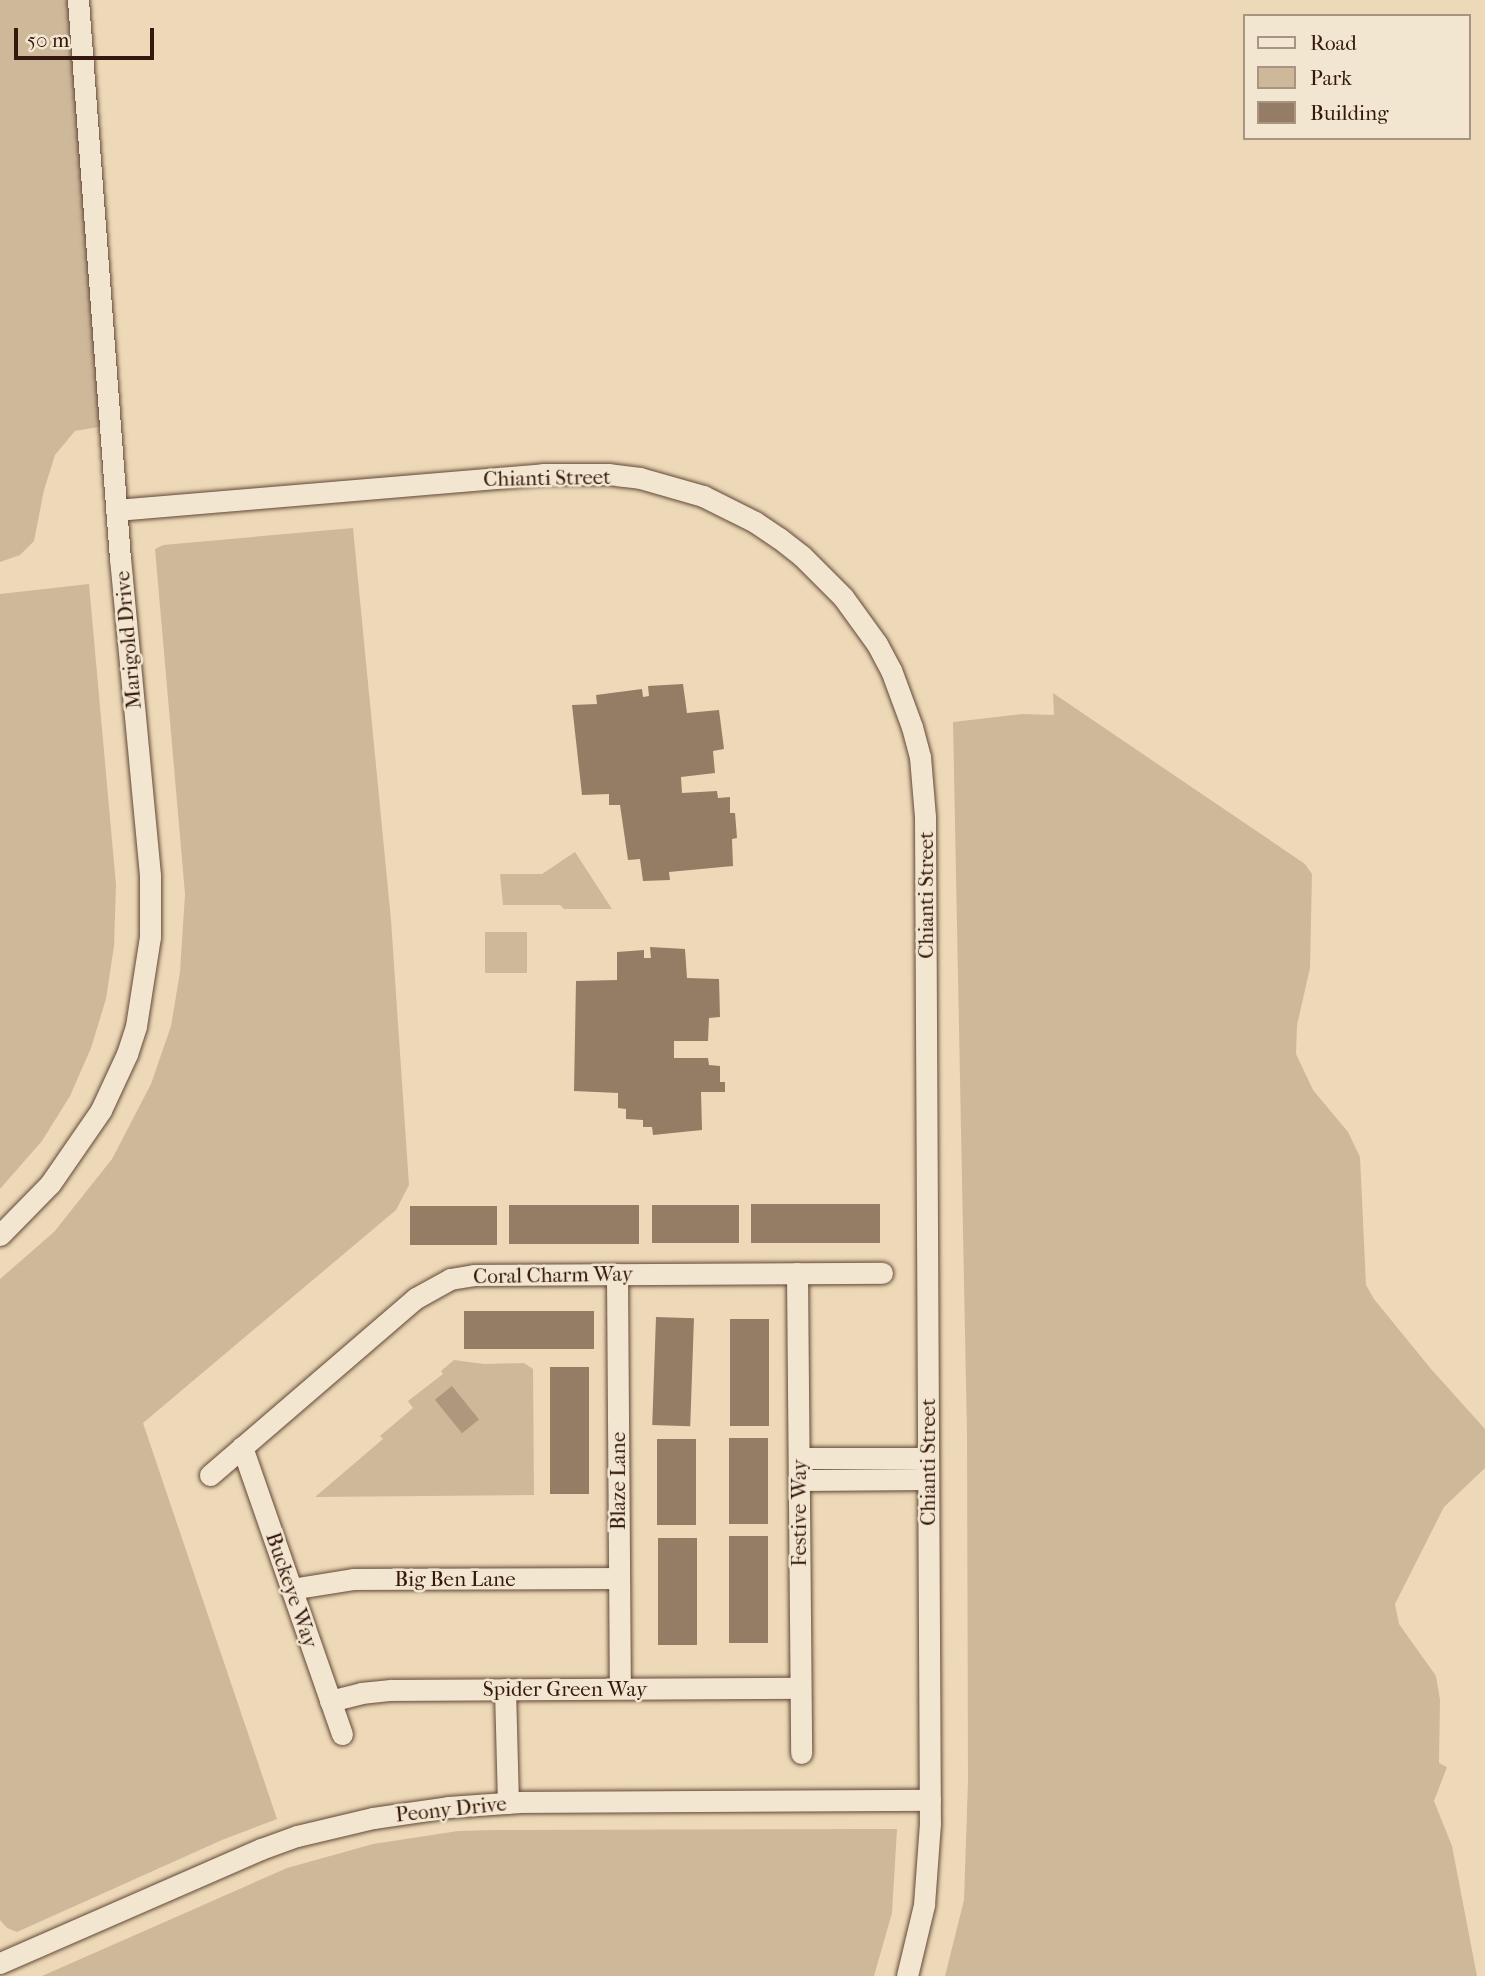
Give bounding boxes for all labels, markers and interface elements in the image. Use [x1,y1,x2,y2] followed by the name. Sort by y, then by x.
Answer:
[18,14,158,58] scale bar
[1244,14,1471,140] legend
[27,28,70,52] text: 50 m
[1310,31,1357,55] text: Road
[1310,66,1352,90] text: Park
[1310,101,1388,125] text: Building
[483,464,611,492] street label: Chianti Street
[109,570,147,710] street label: Marigold Drive
[913,831,939,959] street label: Chianti Street
[473,1261,633,1289] street label: Coral Charm Way
[915,1398,941,1526] street label: Chianti Street
[605,1432,631,1530] street label: Blaze Lane
[786,1459,812,1567] street label: Festive Way
[260,1529,324,1651] street label: Buckeye Way
[394,1566,516,1592] street label: Big Ben Lane
[483,1676,647,1702] street label: Spider Green Way
[394,1791,508,1827] street label: Peony Drive

